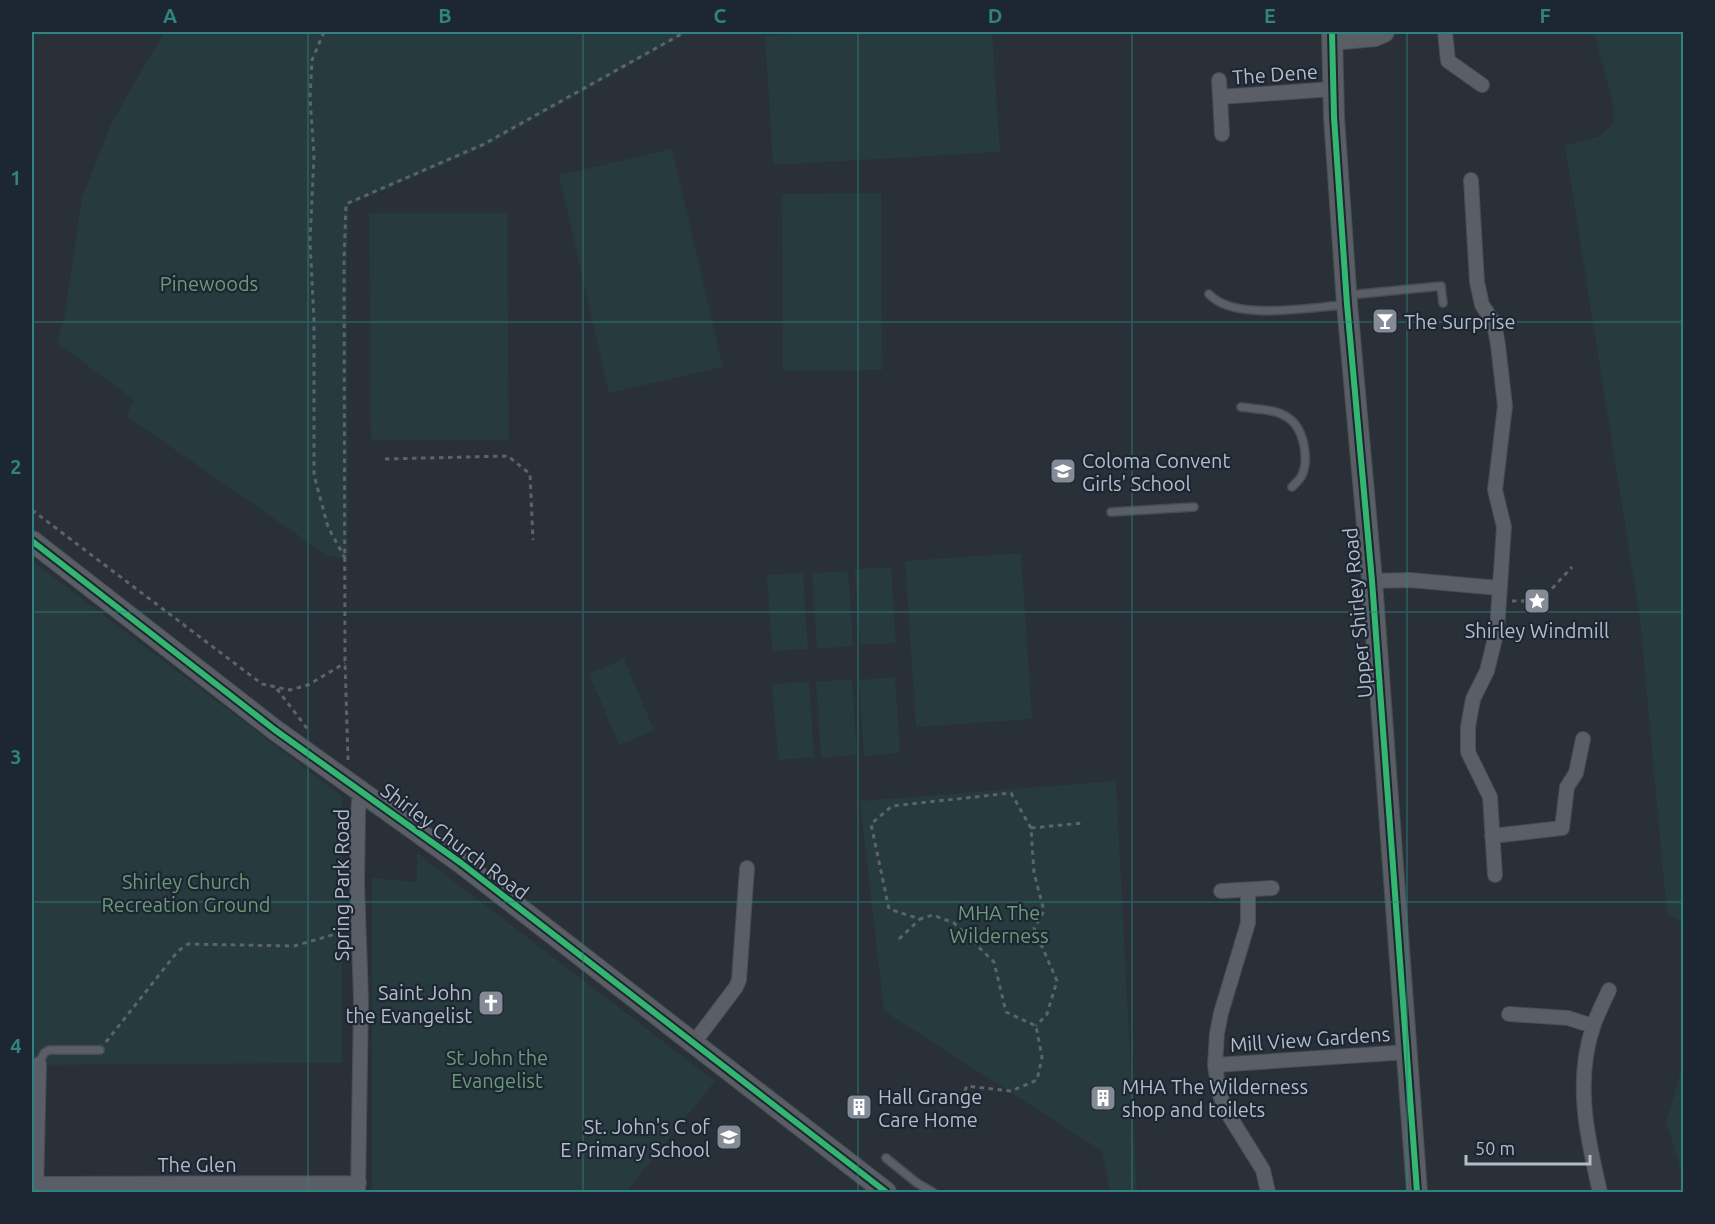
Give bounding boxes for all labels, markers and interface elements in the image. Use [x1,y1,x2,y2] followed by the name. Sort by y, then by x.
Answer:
[163,4,177,27] text: A
[438,4,452,27] text: B
[714,4,727,27] text: C
[988,4,1002,27] text: D
[1264,4,1276,27] text: E
[1539,4,1551,27] text: F
[1231,60,1319,88] street label: The Dene
[10,166,22,189] text: 1
[160,272,258,295] park label: Pinewoods
[1370,306,1400,336] bar icon: The Surprise
[1404,310,1516,333] place label: The Surprise
[1082,449,1230,495] place label: Coloma Convent Girls' School
[10,455,22,478] text: 2
[1048,456,1078,486] school or university icon: Coloma Convent Girls' School
[1338,527,1376,699] street label: Upper Shirley Road
[1522,586,1552,616] place icon: Shirley Windmill
[1465,619,1609,642] place label: Shirley Windmill
[10,745,22,768] text: 3
[377,778,533,904] street label: Shirley Church Road
[330,809,353,961] street label: Spring Park Road
[101,870,271,916] park label: Shirley Church Recreation Ground
[949,901,1049,947] park label: MHA The Wilderness
[346,981,472,1027] place label: Saint John the Evangelist
[476,988,506,1018] church icon: Saint John the Evangelist
[1229,1022,1391,1056] street label: Mill View Gardens
[10,1034,22,1057] text: 4
[446,1046,548,1092] park label: St John the Evangelist
[1122,1075,1308,1121] place label: MHA The Wilderness shop and toilets
[1088,1083,1118,1113] building icon: MHA The Wilderness shop and toilets
[878,1085,982,1131] place label: Hall Grange Care Home
[844,1092,874,1122] building icon: Hall Grange Care Home
[560,1115,710,1161] place label: St. John's C of E Primary School
[714,1122,744,1152] school or university icon: St. John's C of E Primary School
[1466,1128,1590,1166] scale bar
[1475,1138,1515,1158] text: 50 m
[157,1153,237,1176] street label: The Glen

